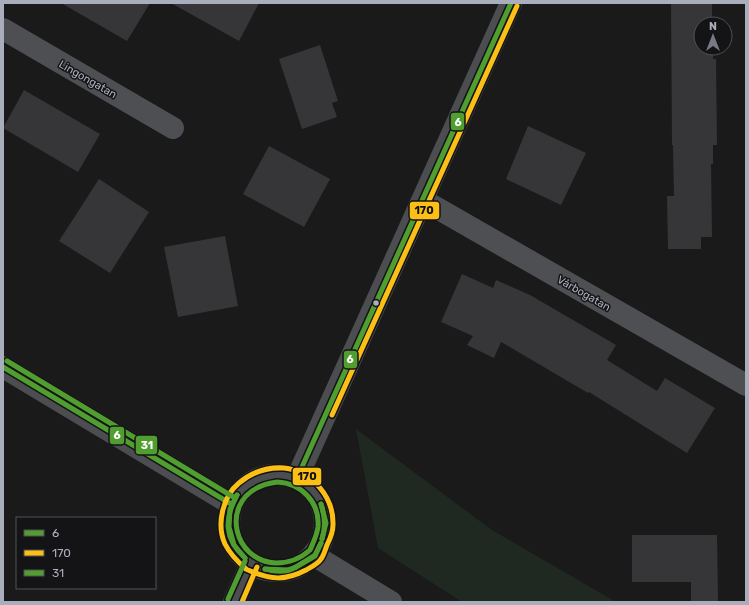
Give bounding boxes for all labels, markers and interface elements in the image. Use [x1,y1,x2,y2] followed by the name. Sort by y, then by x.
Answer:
[693,16,733,56] north arrow
[709,20,717,33] text: N
[56,58,119,101] street label: Lingongatan
[450,112,465,131] line badge: 6
[454,116,462,129] text: 6
[409,201,440,220] line badge: 170
[414,204,434,217] text: 170
[555,273,613,314] street label: Vårbogatan
[371,298,381,308] unlabelled marker
[343,350,358,369] line badge: 6
[346,353,354,366] text: 6
[109,426,125,445] line badge: 6
[113,429,121,442] text: 6
[135,435,158,455] line badge: 31
[141,439,153,452] text: 31
[292,467,322,486] line badge: 170
[297,470,317,483] text: 170
[16,517,156,589] legend
[52,526,59,540] text: 6
[52,546,71,560] text: 170
[52,566,64,580] text: 31

